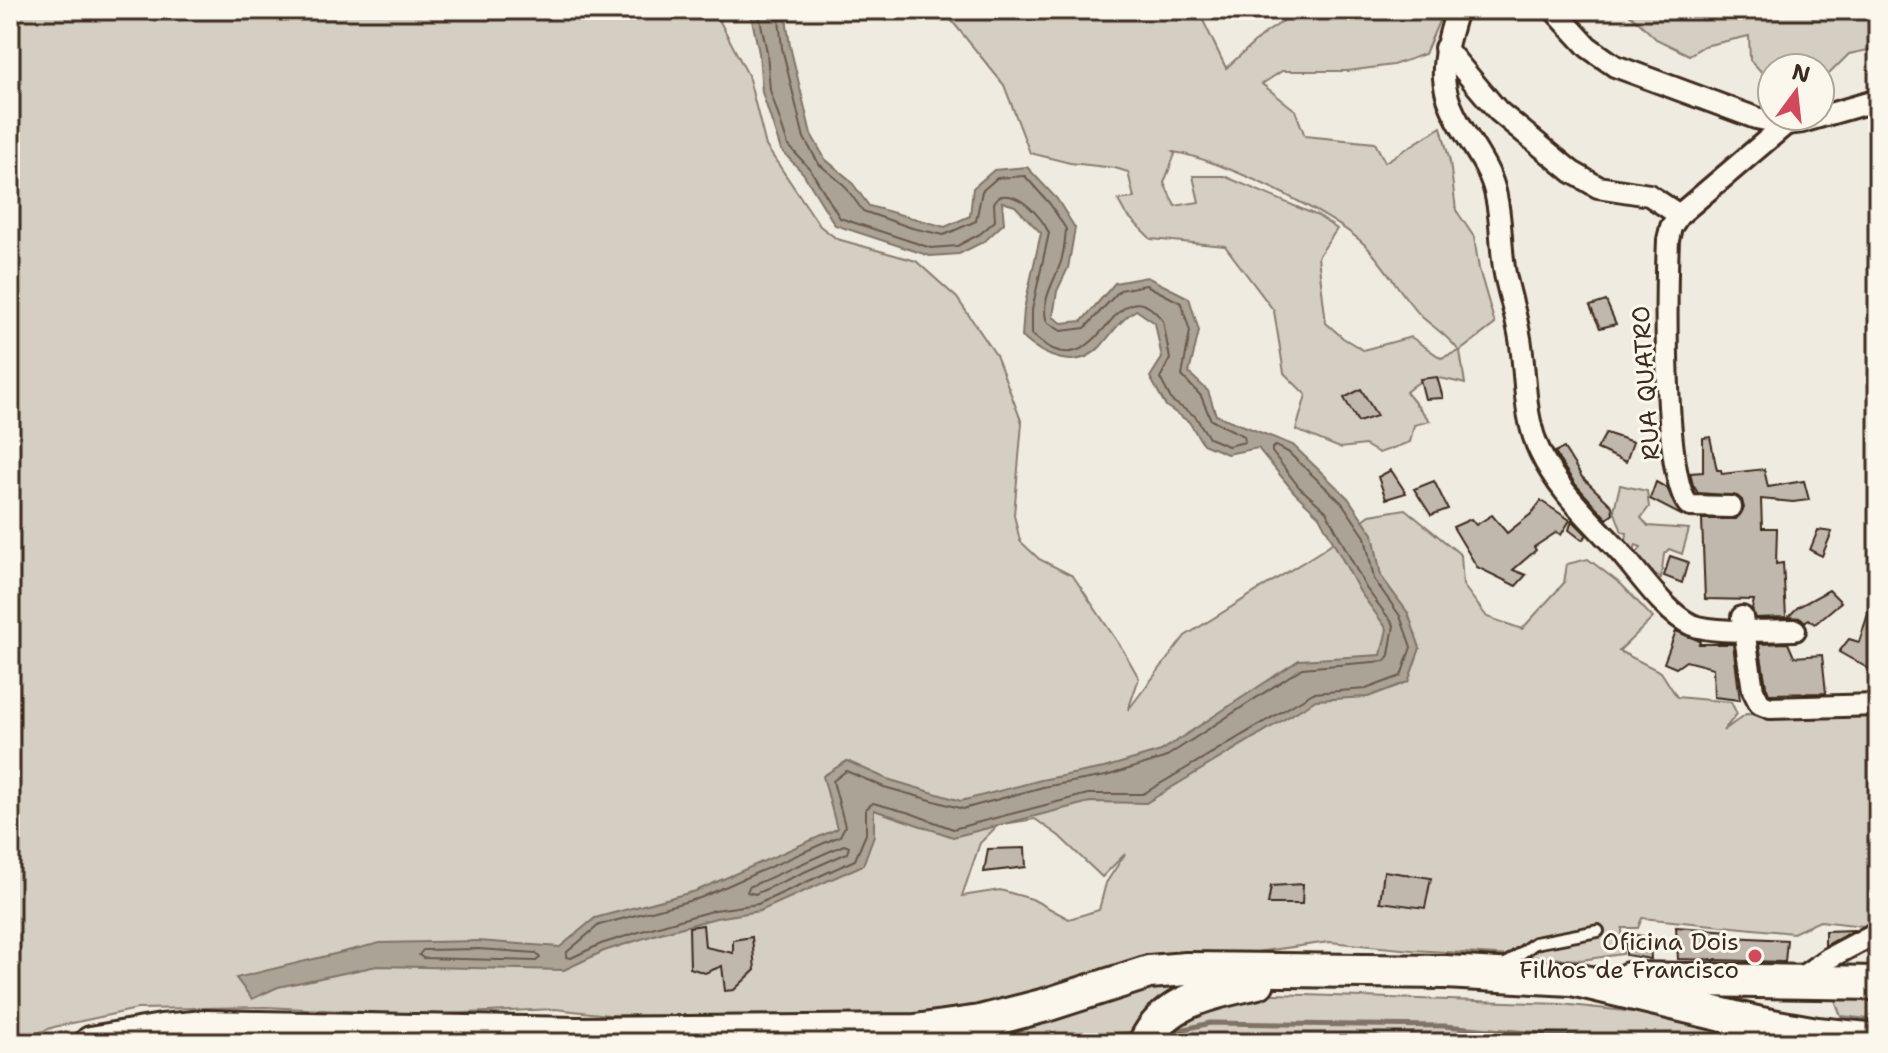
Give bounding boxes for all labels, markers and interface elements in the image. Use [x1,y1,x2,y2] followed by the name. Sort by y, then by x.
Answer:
[1756,52,1836,132] north arrow
[1789,57,1813,89] text: N
[1625,305,1667,461] street label: RUA QUATRO
[1519,926,1739,986] place label: Oficina Dois Filhos de Francisco
[1746,947,1764,965] marker: Oficina Dois Filhos de Francisco

